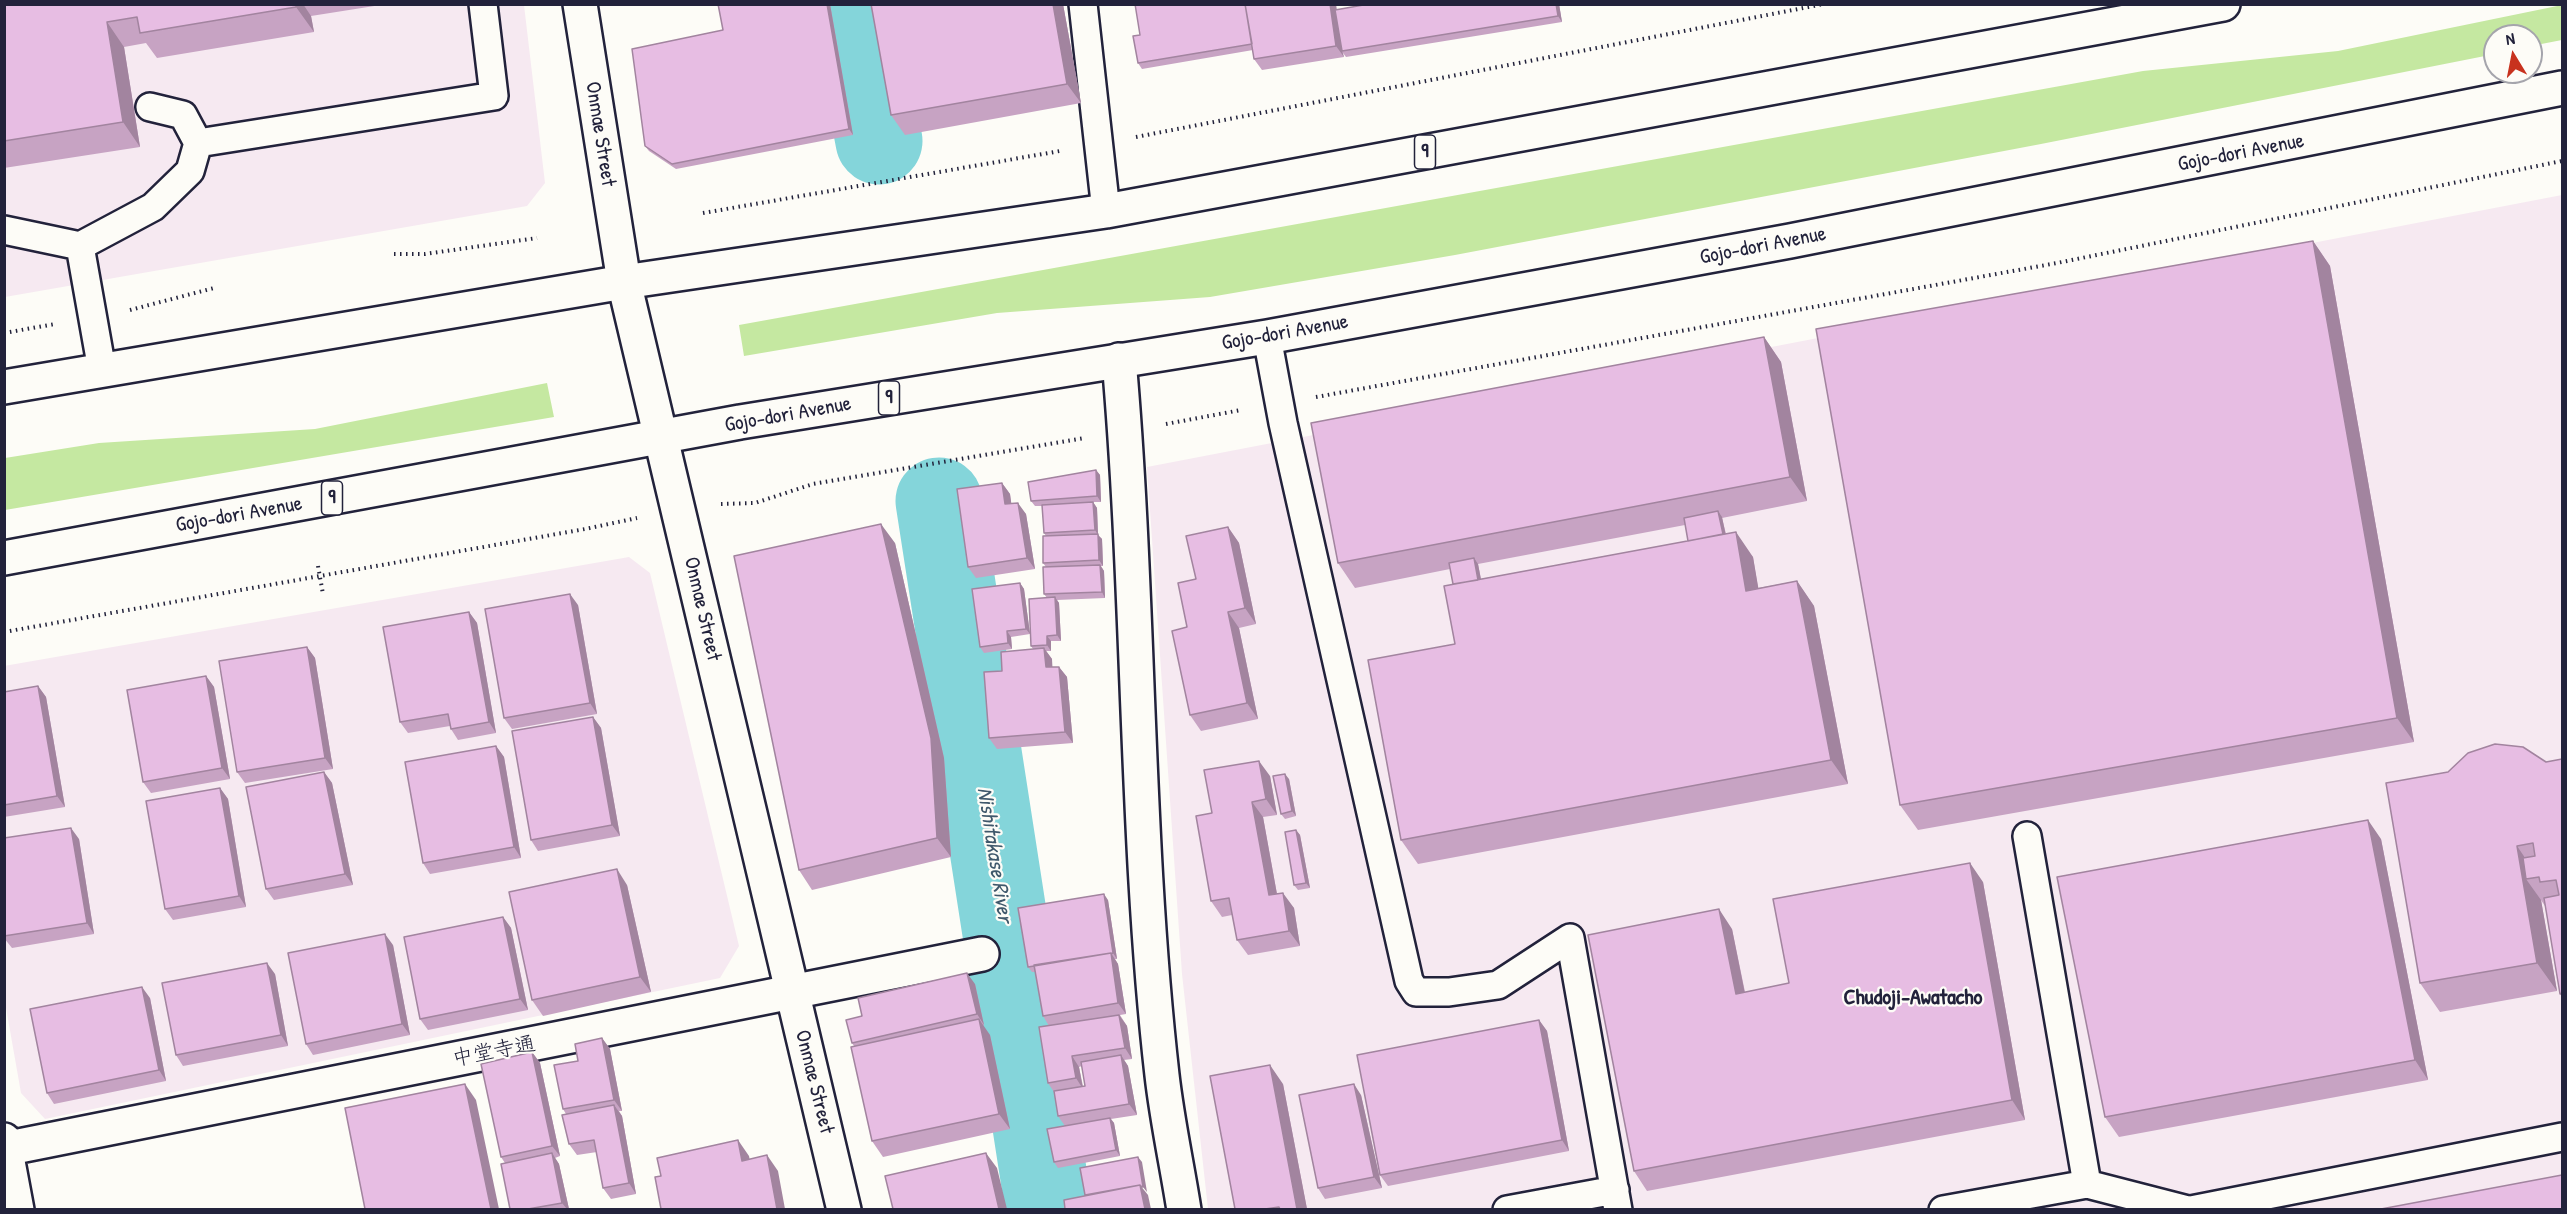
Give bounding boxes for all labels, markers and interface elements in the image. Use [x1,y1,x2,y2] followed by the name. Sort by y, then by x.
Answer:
[2483,24,2543,84] north arrow
[2504,27,2516,50] text: N
[579,80,621,188] street label: Onmae Street
[2176,128,2306,178] street label: Gojo-dori Avenue
[1414,135,1436,169] road number: 9
[1698,221,1828,271] street label: Gojo-dori Avenue
[1220,309,1350,357] street label: Gojo-dori Avenue
[878,381,900,415] road number: 9
[723,391,853,439] street label: Gojo-dori Avenue
[322,481,342,515] road number: 9
[174,491,304,539] street label: Gojo-dori Avenue
[678,555,726,663] street label: Onmae Street
[970,786,1018,924] water label: Nishitakase River
[1844,985,1982,1011] district label: Chudoji-Awatacho
[789,1028,839,1136] street label: Onmae Street
[450,1032,538,1072] street label: 中堂寺通

